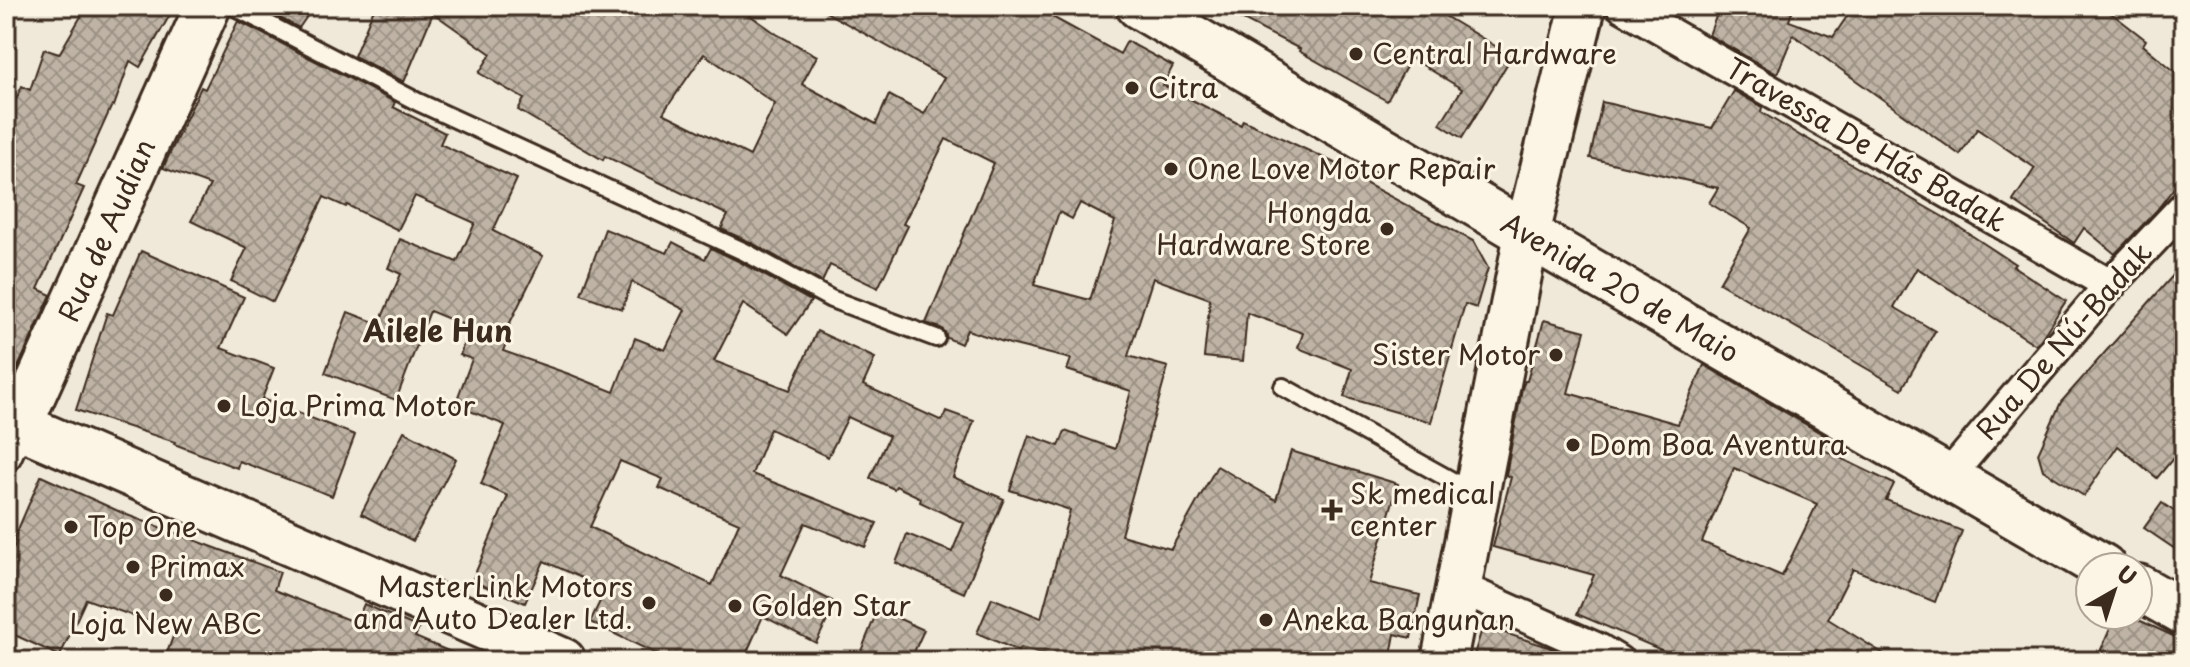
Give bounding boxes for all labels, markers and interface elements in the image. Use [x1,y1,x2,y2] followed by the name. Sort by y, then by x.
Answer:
[1372,31,1617,74] place label: Central Hardware
[1347,45,1365,63] marker: Central Hardware
[1718,46,2015,242] street label: Travessa De Hás Badak
[1148,65,1219,108] place label: Citra
[1123,79,1141,97] marker: Citra
[46,131,165,328] street label: Rua de Audian
[1187,146,1495,189] place label: One Love Motor Repair
[1162,160,1180,178] marker: One Love Motor Repair
[1156,190,1372,265] place label: Hongda Hardware Store
[1494,201,1748,372] street label: Avenida 20 de Maio
[1378,220,1396,238] marker: Hongda Hardware Store
[1965,232,2161,448] street label: Rua De Nú-Badak
[362,307,513,352] district label: Ailele Hun
[1372,332,1540,375] place label: Sister Motor
[1547,346,1565,364] marker: Sister Motor
[240,383,475,426] place label: Loja Prima Motor
[215,397,233,415] marker: Loja Prima Motor
[1589,422,1848,465] place label: Dom Boa Aventura
[1564,436,1582,454] marker: Dom Boa Aventura
[1350,471,1496,546] place label: Sk medical center
[1321,499,1343,521] marker: Sk medical center
[87,504,198,547] place label: Top One
[62,518,80,536] marker: Top One
[149,544,245,587] place label: Primax
[2074,551,2154,631] north arrow
[2111,556,2144,592] text: U
[124,558,142,576] marker: Primax
[353,564,633,639] place label: MasterLink Motors and Auto Dealer Ltd.
[751,583,911,626] place label: Golden Star
[157,586,175,604] marker: Loja New ABC
[640,594,658,612] marker: MasterLink Motors and Auto Dealer Ltd.
[726,597,744,615] marker: Golden Star
[1282,597,1515,640] place label: Aneka Bangunan
[70,601,262,644] place label: Loja New ABC
[1257,611,1275,629] marker: Aneka Bangunan

